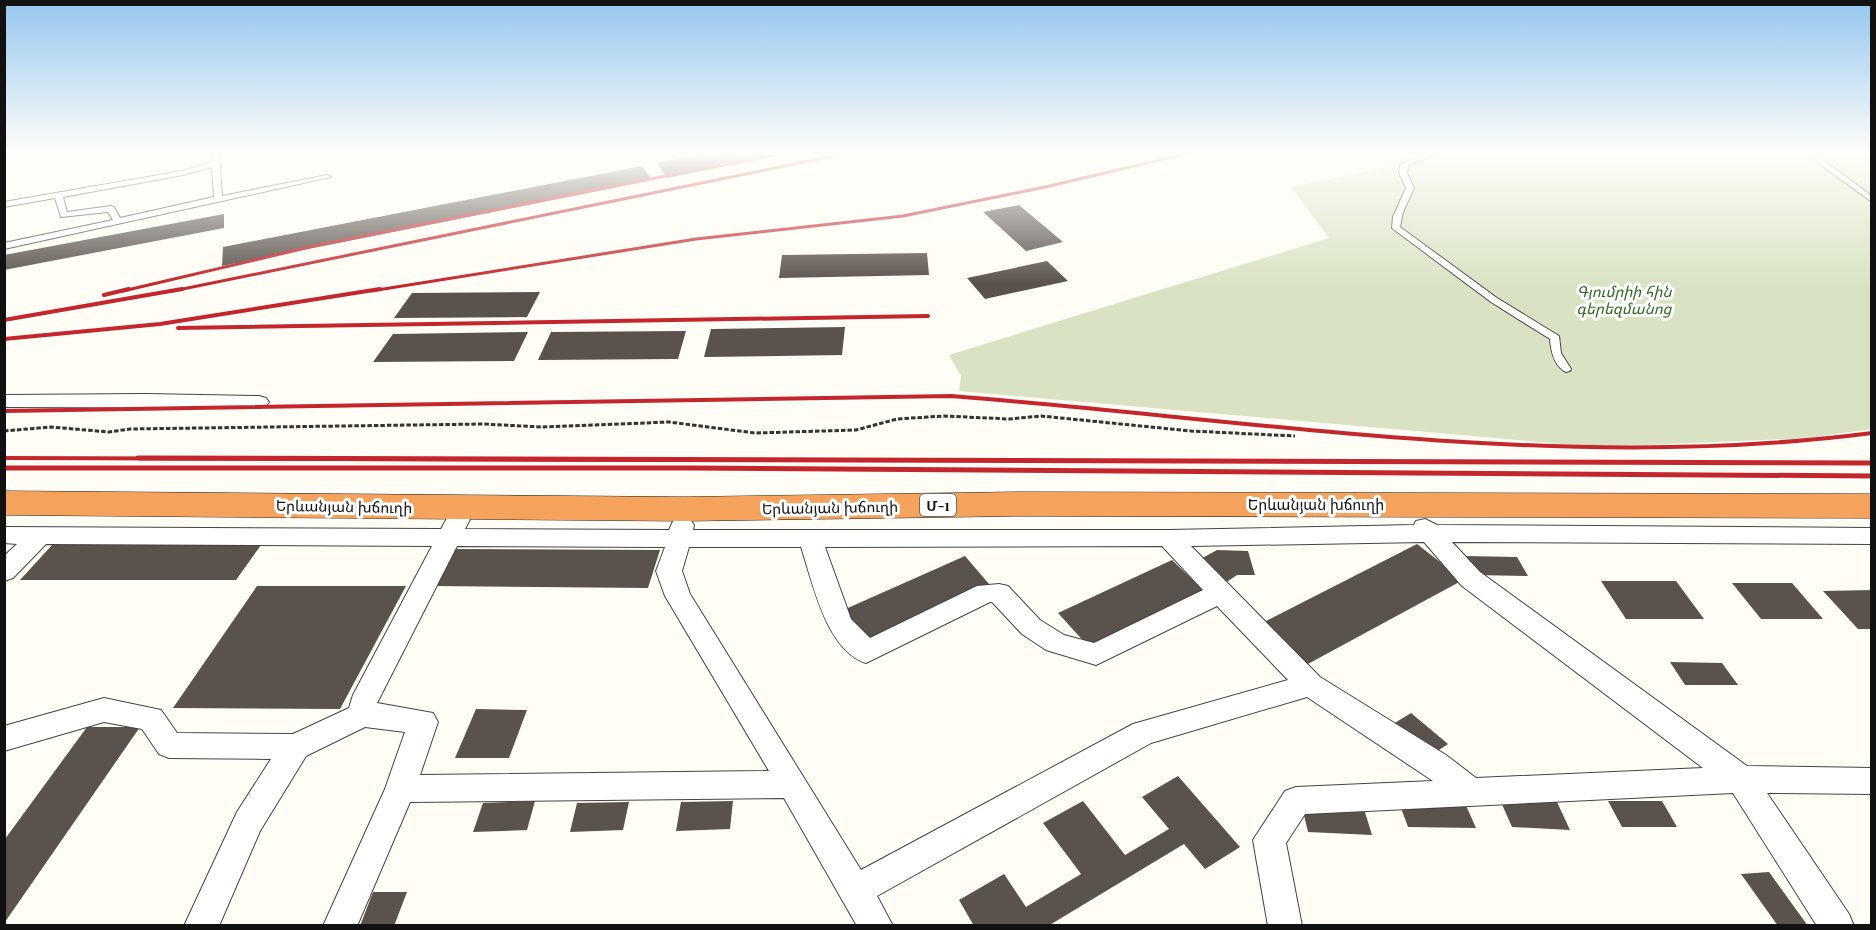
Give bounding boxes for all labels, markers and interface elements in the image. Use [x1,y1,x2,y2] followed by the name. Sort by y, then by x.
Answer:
[1576,281,1673,318] park label: Գյումրիի հին գերեզմանոց
[920,494,956,516] road number: Մ-1
[1248,494,1384,514] street label: Երևանյան խճուղի
[276,495,412,517] street label: Երևանյան խճուղի
[762,496,898,518] street label: Երևանյան խճուղի

